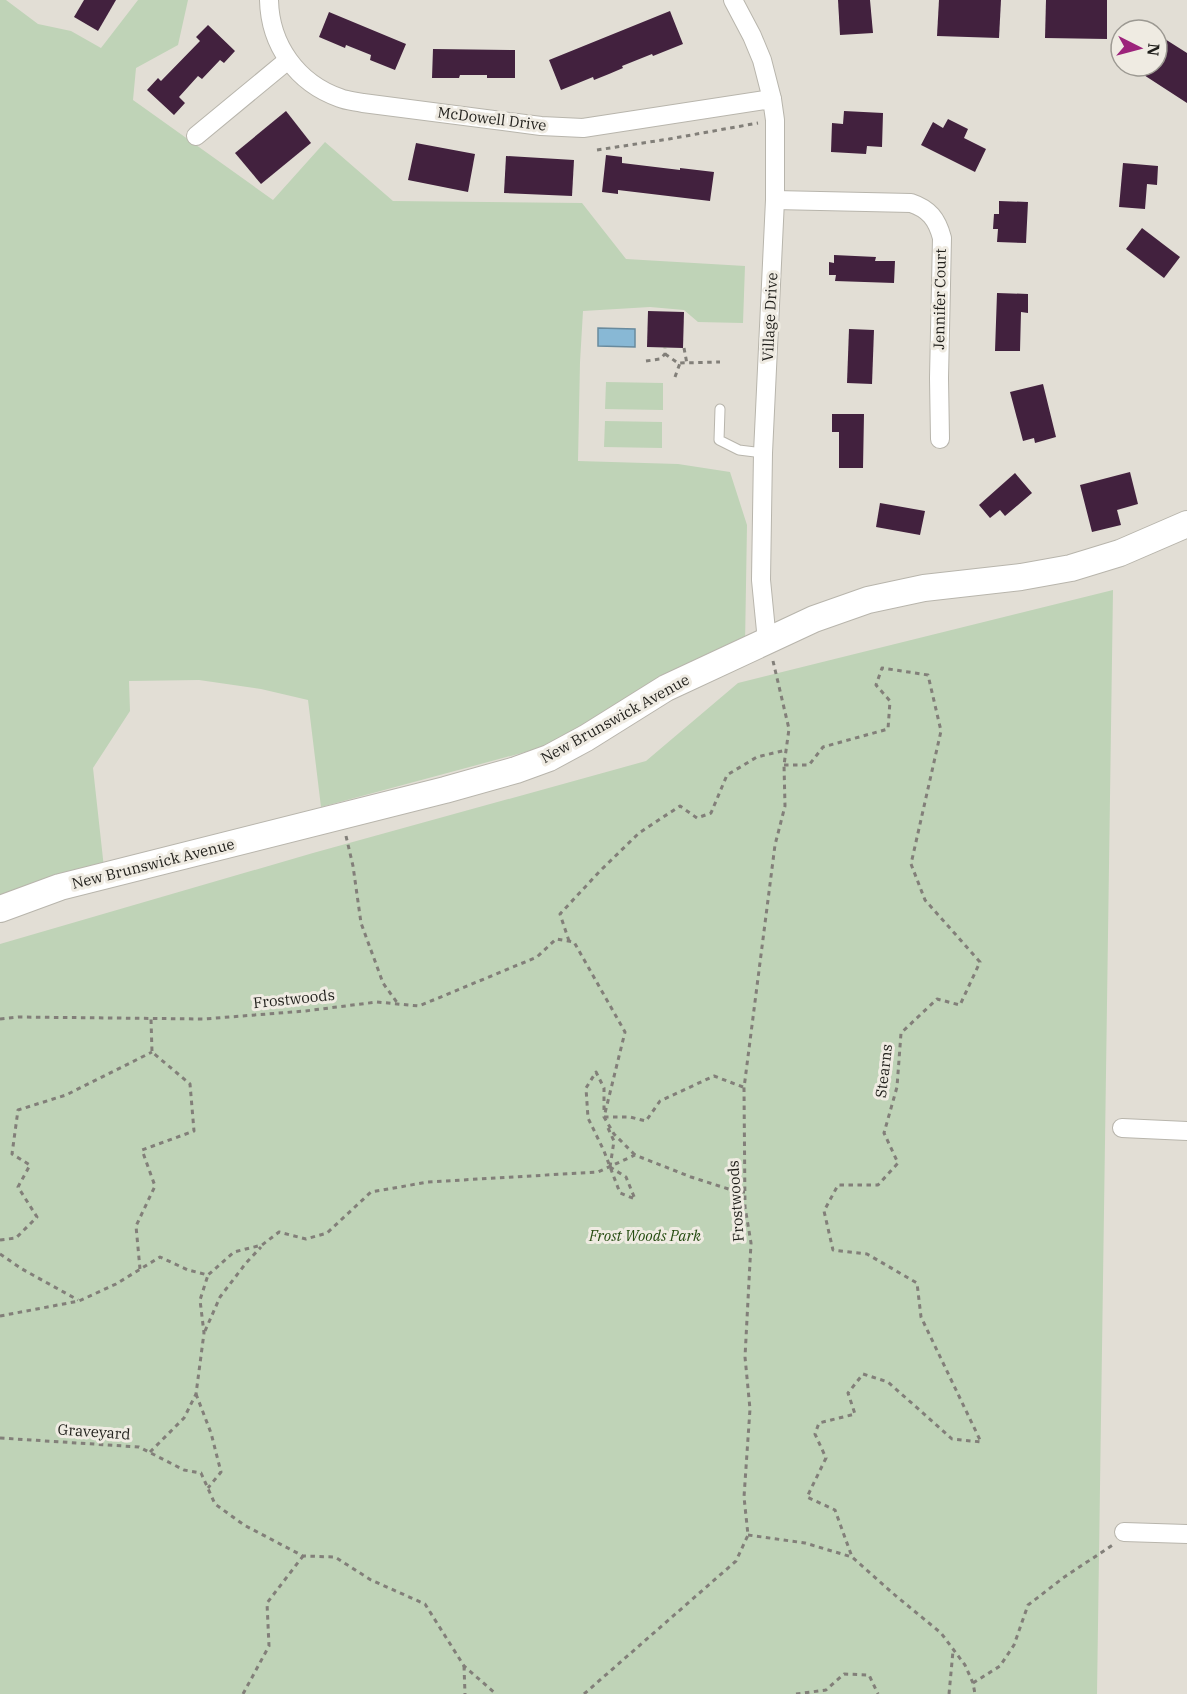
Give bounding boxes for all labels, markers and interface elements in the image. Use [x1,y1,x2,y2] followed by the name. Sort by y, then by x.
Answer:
[1109,18,1169,78] north arrow
[1143,42,1165,57] text: N
[436,102,548,135] street label: McDowell Drive
[929,248,950,350] street label: Jennifer Court
[758,272,781,362] street label: Village Drive
[537,670,692,767] street label: New Brunswick Avenue
[70,834,236,893] street label: New Brunswick Avenue
[252,985,336,1012] street label: Frostwoods
[871,1043,896,1099] street label: Stearns
[723,1160,748,1243] street label: Frostwoods
[588,1226,701,1245] park label: Frost Woods Park
[57,1419,131,1444] street label: Graveyard

